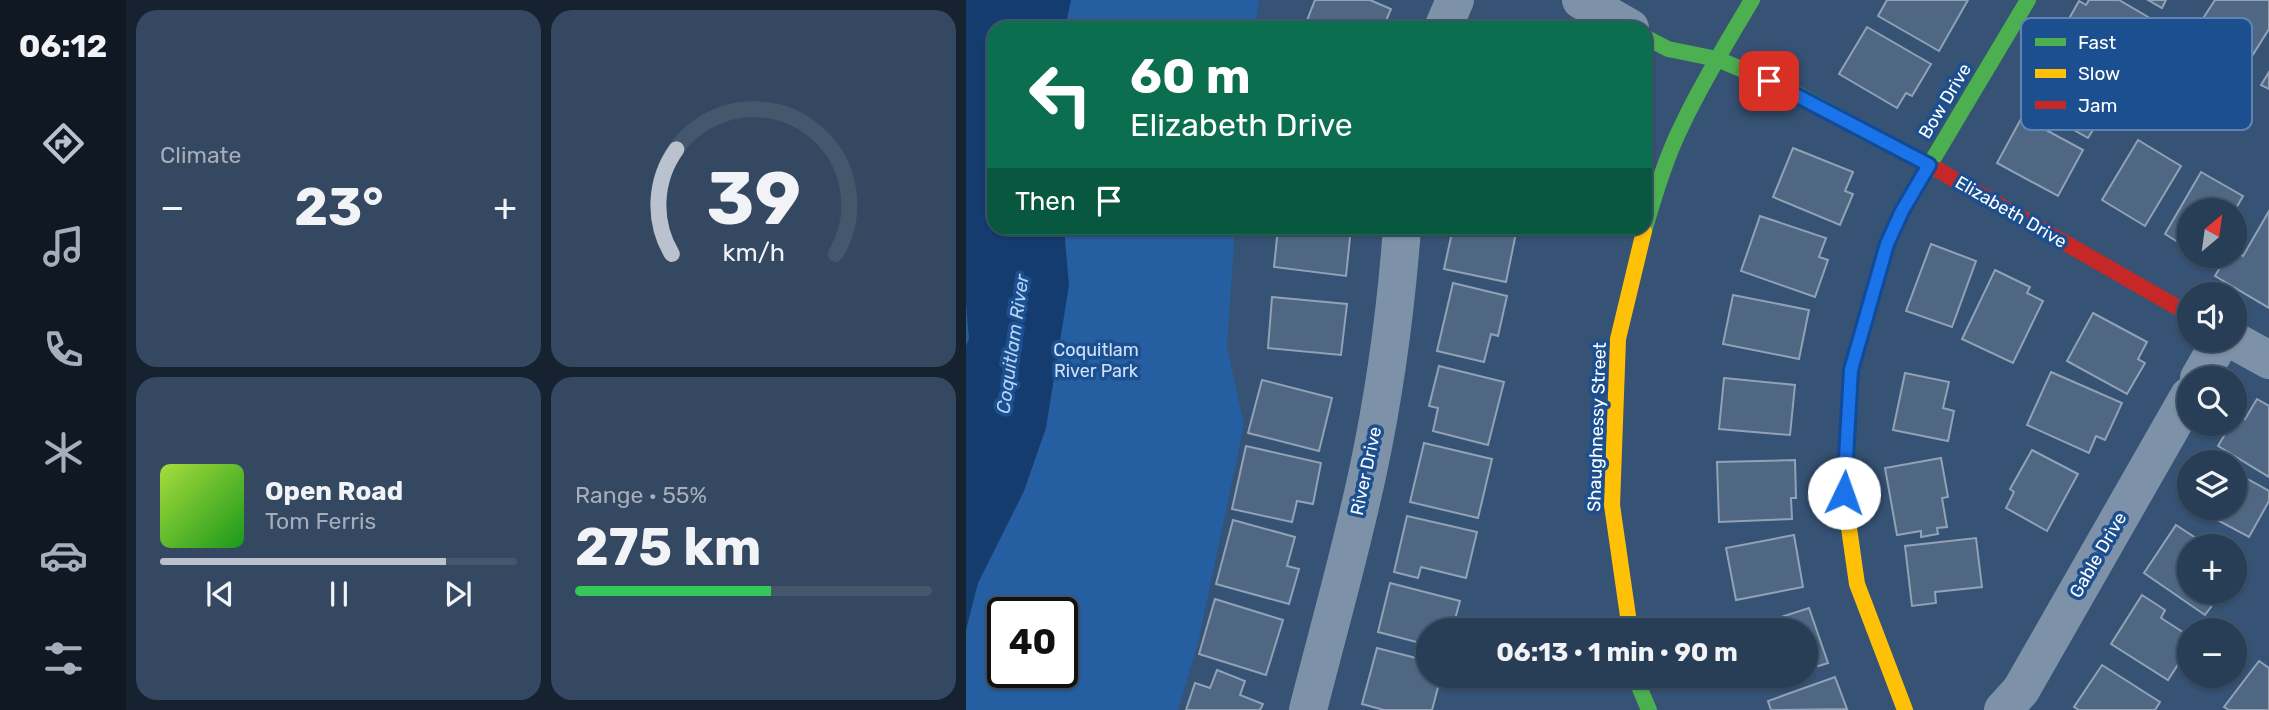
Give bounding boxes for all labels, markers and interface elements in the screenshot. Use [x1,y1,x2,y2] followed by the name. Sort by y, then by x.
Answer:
[2021,18,2252,130] legend
[19,27,107,65] text: 06:12
[2078,31,2117,54] text: Fast
[1130,47,1251,105] text: 60 m
[1015,49,1106,140] icon: left
[1739,51,1799,111] pin
[1914,59,1976,143] street label: Bow Drive
[1750,62,1788,100] icon: arrive
[2078,62,2120,85] text: Slow
[2078,94,2117,117] text: Jam
[1130,106,1353,144] text: Elizabeth Drive
[39,119,88,168] icon: directions
[160,141,241,169] text: Climate
[706,157,801,243] text: 39
[1951,171,2071,253] street label: Elizabeth Drive
[294,176,384,238] text: 23°
[1090,182,1128,220] icon: arrive
[160,184,185,230] text: −
[493,184,517,230] text: +
[1015,186,1076,217] text: Then
[2177,198,2247,268] north arrow
[2177,198,2247,688] map controls
[39,222,88,271] icon: music
[722,238,785,267] text: km/h
[991,272,1034,415] water label: Coquitlam River
[2177,282,2247,352] button: sound
[39,325,88,374] icon: phone
[1053,339,1139,382] park label: Coquitlam River Park
[1583,342,1611,512] street label: Shaughnessy Street
[2177,366,2247,436] button: search
[1346,425,1386,517] street label: River Drive
[39,428,88,477] icon: climate
[2177,450,2247,520] button: layers
[1807,456,1881,530] position arrow
[265,476,403,507] text: Open Road
[575,481,707,509] text: Range · 55%
[265,507,376,535] text: Tom Ferris
[2065,508,2131,602] street label: Gable Drive
[575,516,761,578] text: 275 km
[39,531,88,580] icon: car
[2177,534,2247,604] button: +
[201,575,239,613] icon: previous
[320,575,358,613] icon: pause
[439,575,477,613] icon: next
[987,597,1078,688] speed limit sign: 40
[2177,618,2247,688] button: −
[39,634,88,683] icon: filters
[1496,637,1738,668] text: 06:13 · 1 min · 90 m

